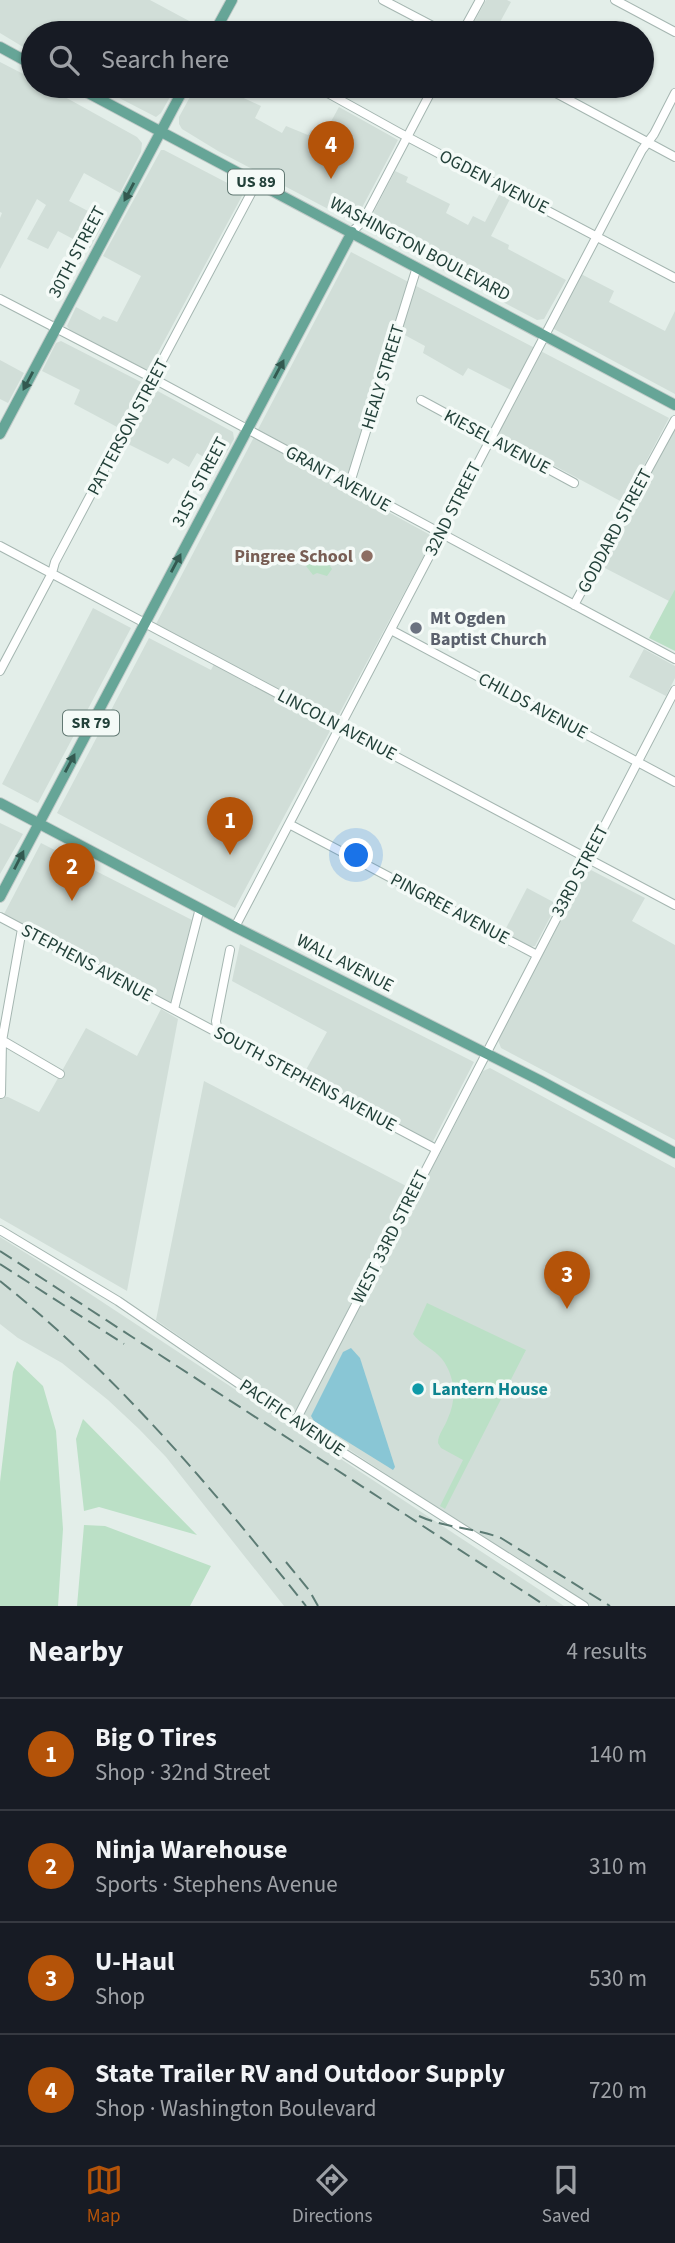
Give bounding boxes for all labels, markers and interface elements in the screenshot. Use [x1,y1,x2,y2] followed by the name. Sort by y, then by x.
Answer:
[21,21,654,98] search box
[45,41,83,79] icon: search
[101,41,229,78] text: Search here
[308,121,354,179] pin: 4
[435,144,553,220] street label: OGDEN AVENUE
[228,170,284,194] road number: US 89
[123,182,135,202] one-way arrow
[325,191,515,307] street label: WASHINGTON BOULEVARD
[42,201,112,302] street label: 30TH STREET
[355,321,411,432] street label: HEALY STREET
[81,354,175,500] street label: PATTERSON STREET
[273,359,285,379] one-way arrow
[22,371,34,391] one-way arrow
[439,403,555,481] street label: KIESEL AVENUE
[166,432,234,531] street label: 31ST STREET
[281,440,395,518] street label: GRANT AVENUE
[419,458,487,560] street label: 32ND STREET
[572,464,658,598] street label: GODDARD STREET
[234,544,353,569] place label: Pingree School
[359,548,375,564] marker: Pingree School
[171,553,182,573] one-way arrow
[430,606,547,652] place label: Mt Ogden Baptist Church
[408,620,424,636] marker: Mt Ogden Baptist Church
[474,667,592,745] street label: CHILDS AVENUE
[273,683,401,767] street label: LINCOLN AVENUE
[63,710,119,736] road number: SR 79
[64,753,75,773] one-way arrow
[207,797,253,855] pin: 1
[545,820,615,921] street label: 33RD STREET
[339,838,373,872] your location
[49,843,95,901] pin: 2
[13,850,24,870] one-way arrow
[386,867,514,951] street label: PINGREE AVENUE
[17,918,157,1008] street label: STEPHENS AVENUE
[292,928,398,998] street label: WALL AVENUE
[209,1020,401,1138] street label: SOUTH STEPHENS AVENUE
[346,1166,435,1308] street label: WEST 33RD STREET
[544,1251,590,1309] pin: 3
[234,1373,350,1463] street label: PACIFIC AVENUE
[432,1377,548,1402] place label: Lantern House
[410,1381,426,1397] marker: Lantern House
[28,1630,123,1673] text: Nearby
[567,1635,647,1668] text: 4 results
[95,1719,217,1756] text: Big O Tires
[45,1738,57,1771] text: 1
[589,1738,647,1771] text: 140 m
[95,1756,270,1789] text: Shop · 32nd Street
[95,1831,288,1868] text: Ninja Warehouse
[45,1850,57,1883] text: 2
[589,1850,647,1883] text: 310 m
[95,1868,338,1901] text: Sports · Stephens Avenue
[95,1943,174,1980] text: U-Haul
[45,1962,57,1995] text: 3
[589,1962,647,1995] text: 530 m
[95,1980,145,2013] text: Shop
[95,2055,505,2092] text: State Trailer RV and Outdoor Supply
[45,2074,57,2107] text: 4
[589,2074,647,2107] text: 720 m
[95,2092,377,2125] text: Shop · Washington Boulevard
[85,2161,123,2230] tab: Map
[292,2161,372,2230] tab: Directions
[542,2161,590,2230] tab: Saved

